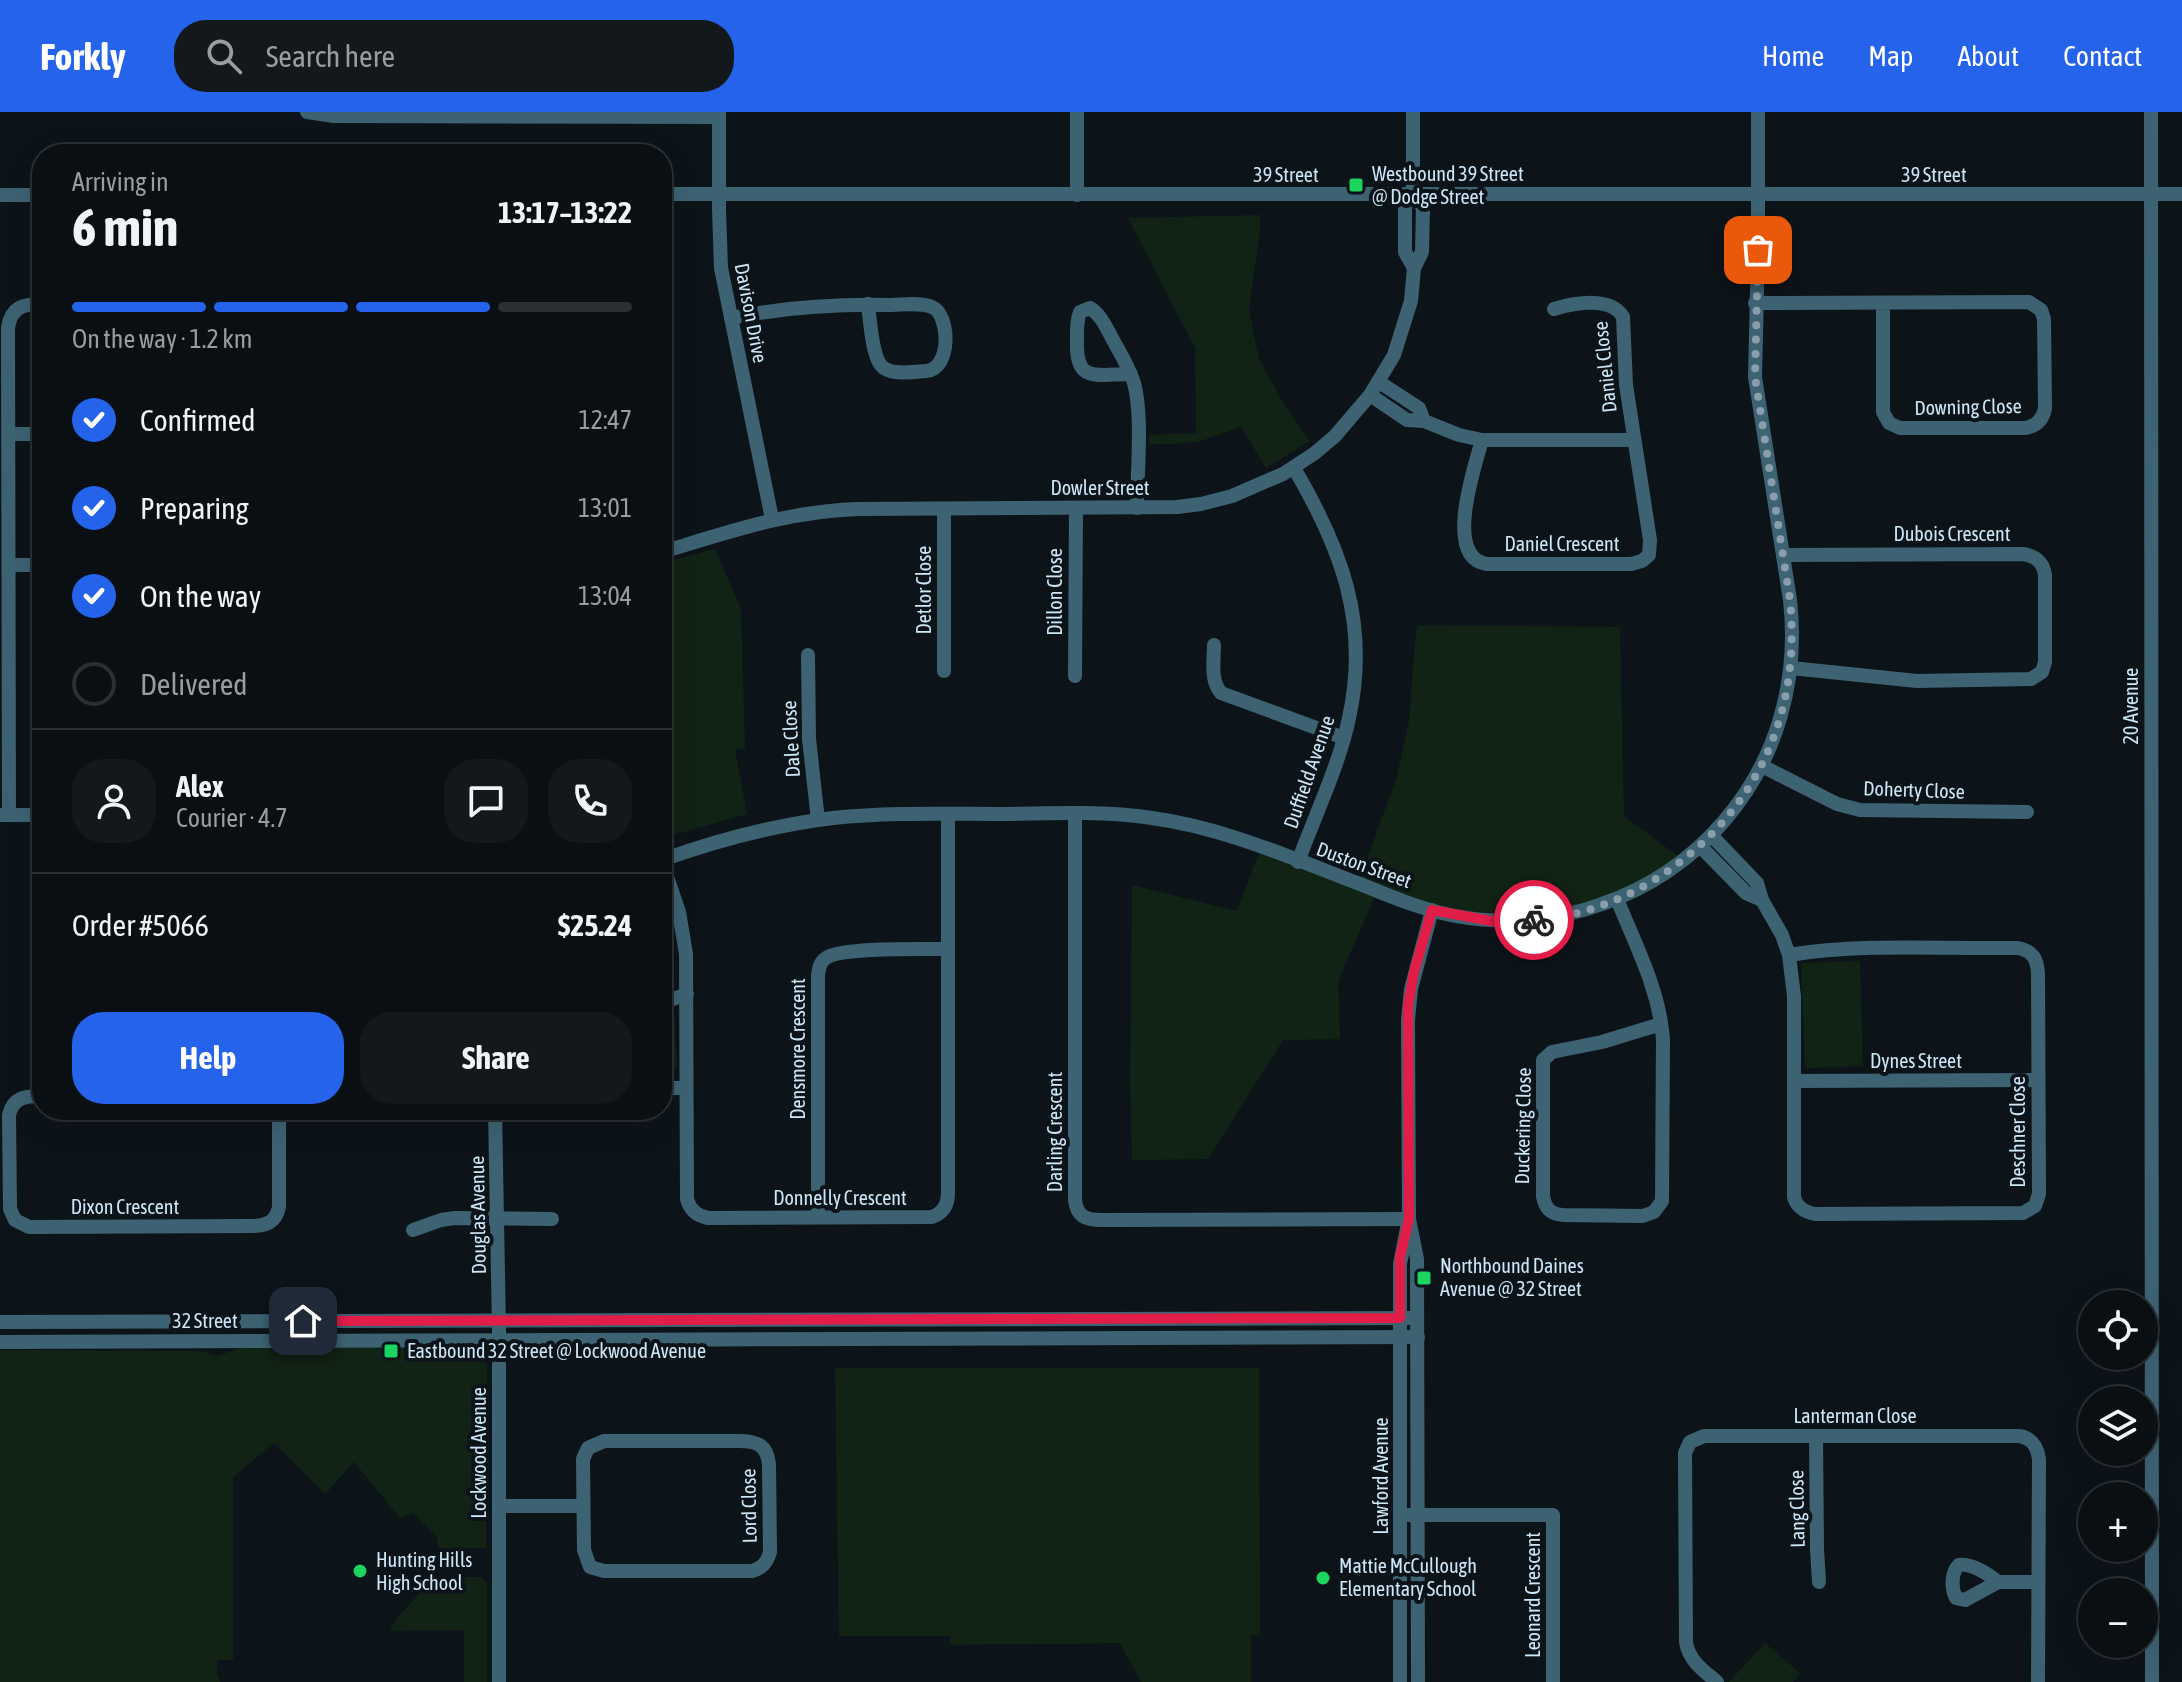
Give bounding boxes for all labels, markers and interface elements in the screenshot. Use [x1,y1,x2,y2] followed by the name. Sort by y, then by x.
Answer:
[174,20,734,92] search box
[202,34,246,78] icon: search
[40,35,126,78] text: Forkly
[266,39,395,73] text: Search here
[1762,40,1824,72] text: Home
[1868,40,1913,72] text: Map
[1957,40,2019,72] text: About
[2063,40,2142,72] text: Contact
[1372,162,1524,208] place label: Westbound 39 Street @ Dodge Street
[1253,163,1319,186] street label: 39 Street
[1901,163,1967,186] street label: 39 Street
[72,167,169,197] text: Arriving in
[1347,176,1365,194] marker: Westbound 39 Street @ Dodge Street
[498,195,632,229] text: 13:17–13:22
[72,197,178,257] text: 6 min
[1724,216,1792,284] pin
[1736,228,1780,272] icon: bag
[731,261,772,365] street label: Davison Drive
[1588,320,1621,414] street label: Daniel Close
[72,324,252,354] text: On the way · 1.2 km
[1914,394,2022,419] street label: Downing Close
[72,398,116,442] icon: check
[140,403,255,437] text: Confirmed
[578,405,632,435] text: 12:47
[1050,476,1150,499] street label: Dowler Street
[72,486,116,530] icon: check
[140,491,249,525] text: Preparing
[578,493,632,523] text: 13:01
[1893,522,2011,545] street label: Dubois Crescent
[1505,532,1620,555] street label: Daniel Crescent
[912,546,935,634] street label: Detlor Close
[1043,548,1066,636] street label: Dillon Close
[72,574,116,618] icon: check
[140,579,261,613] text: On the way
[578,581,632,611] text: 13:04
[140,667,248,701] text: Delivered
[2119,668,2142,744] street label: 20 Avenue
[777,700,804,778] street label: Dale Close
[1278,712,1339,831] street label: Duffield Avenue
[72,759,156,843] button: person
[444,759,528,843] button: chat
[548,759,632,843] button: phone
[176,769,224,803] text: Alex
[1863,776,1965,803] street label: Doherty Close
[176,803,287,833] text: Courier · 4.7
[1314,837,1415,892] street label: Duston Street
[1494,880,1574,960] courier
[1512,898,1556,942] icon: bike
[72,908,209,942] text: Order #5066
[558,908,632,942] text: $25.24
[786,978,809,1120] street label: Densmore Crescent
[72,1012,344,1104] button: Help
[360,1012,632,1104] button: Share
[1870,1049,1962,1072] street label: Dynes Street
[1510,1067,1535,1185] street label: Duckering Close
[1043,1072,1066,1192] street label: Darling Crescent
[2006,1076,2029,1188] street label: Deschner Close
[465,1156,490,1275] street label: Douglas Avenue
[773,1186,907,1209] street label: Donnelly Crescent
[71,1195,179,1218] street label: Dixon Crescent
[1440,1254,1584,1300] place label: Northbound Daines Avenue @ 32 Street
[1415,1269,1433,1287] marker: Northbound Daines Avenue @ 32 Street
[269,1287,337,1355] pin
[2078,1290,2158,1658] map controls
[2078,1290,2158,1370] button: locate
[281,1299,325,1343] icon: home
[172,1309,238,1332] street label: 32 Street
[407,1339,706,1362] place label: Eastbound 32 Street @ Lockwood Avenue
[382,1342,400,1360] marker: Eastbound 32 Street @ Lockwood Avenue
[2078,1386,2158,1466] button: layers
[467,1387,490,1519] street label: Lockwood Avenue
[1793,1404,1917,1427] street label: Lanterman Close
[1369,1417,1392,1535] street label: Lawford Avenue
[736,1468,761,1544] street label: Lord Close
[1784,1470,1809,1548] street label: Lang Close
[2078,1482,2158,1562] button: +
[1521,1532,1544,1658] street label: Leonard Crescent
[376,1548,472,1594] place label: Hunting Hills High School
[1339,1554,1477,1600] place label: Mattie McCullough Elementary School
[351,1562,369,1580] marker: Hunting Hills High School
[1314,1569,1332,1587] marker: Mattie McCullough Elementary School
[2078,1578,2158,1658] button: −

